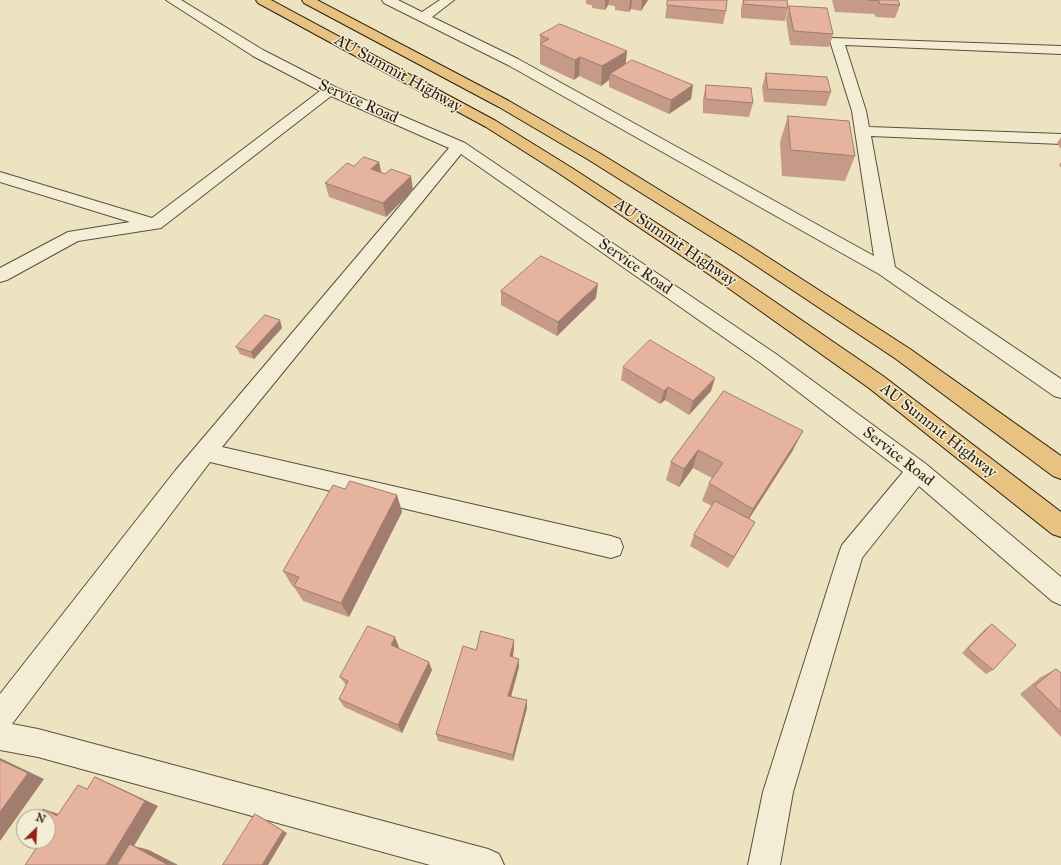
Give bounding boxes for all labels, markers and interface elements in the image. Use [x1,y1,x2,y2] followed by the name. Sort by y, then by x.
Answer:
[331,31,465,117] street label: AU Summit Highway
[315,76,401,128] street label: Service Road
[610,195,740,291] street label: AU Summit Highway
[595,235,675,299] street label: Service Road
[876,379,1000,483] street label: AU Summit Highway
[859,423,937,491] street label: Service Road
[16,809,56,849] north arrow
[34,811,48,826] text: N

